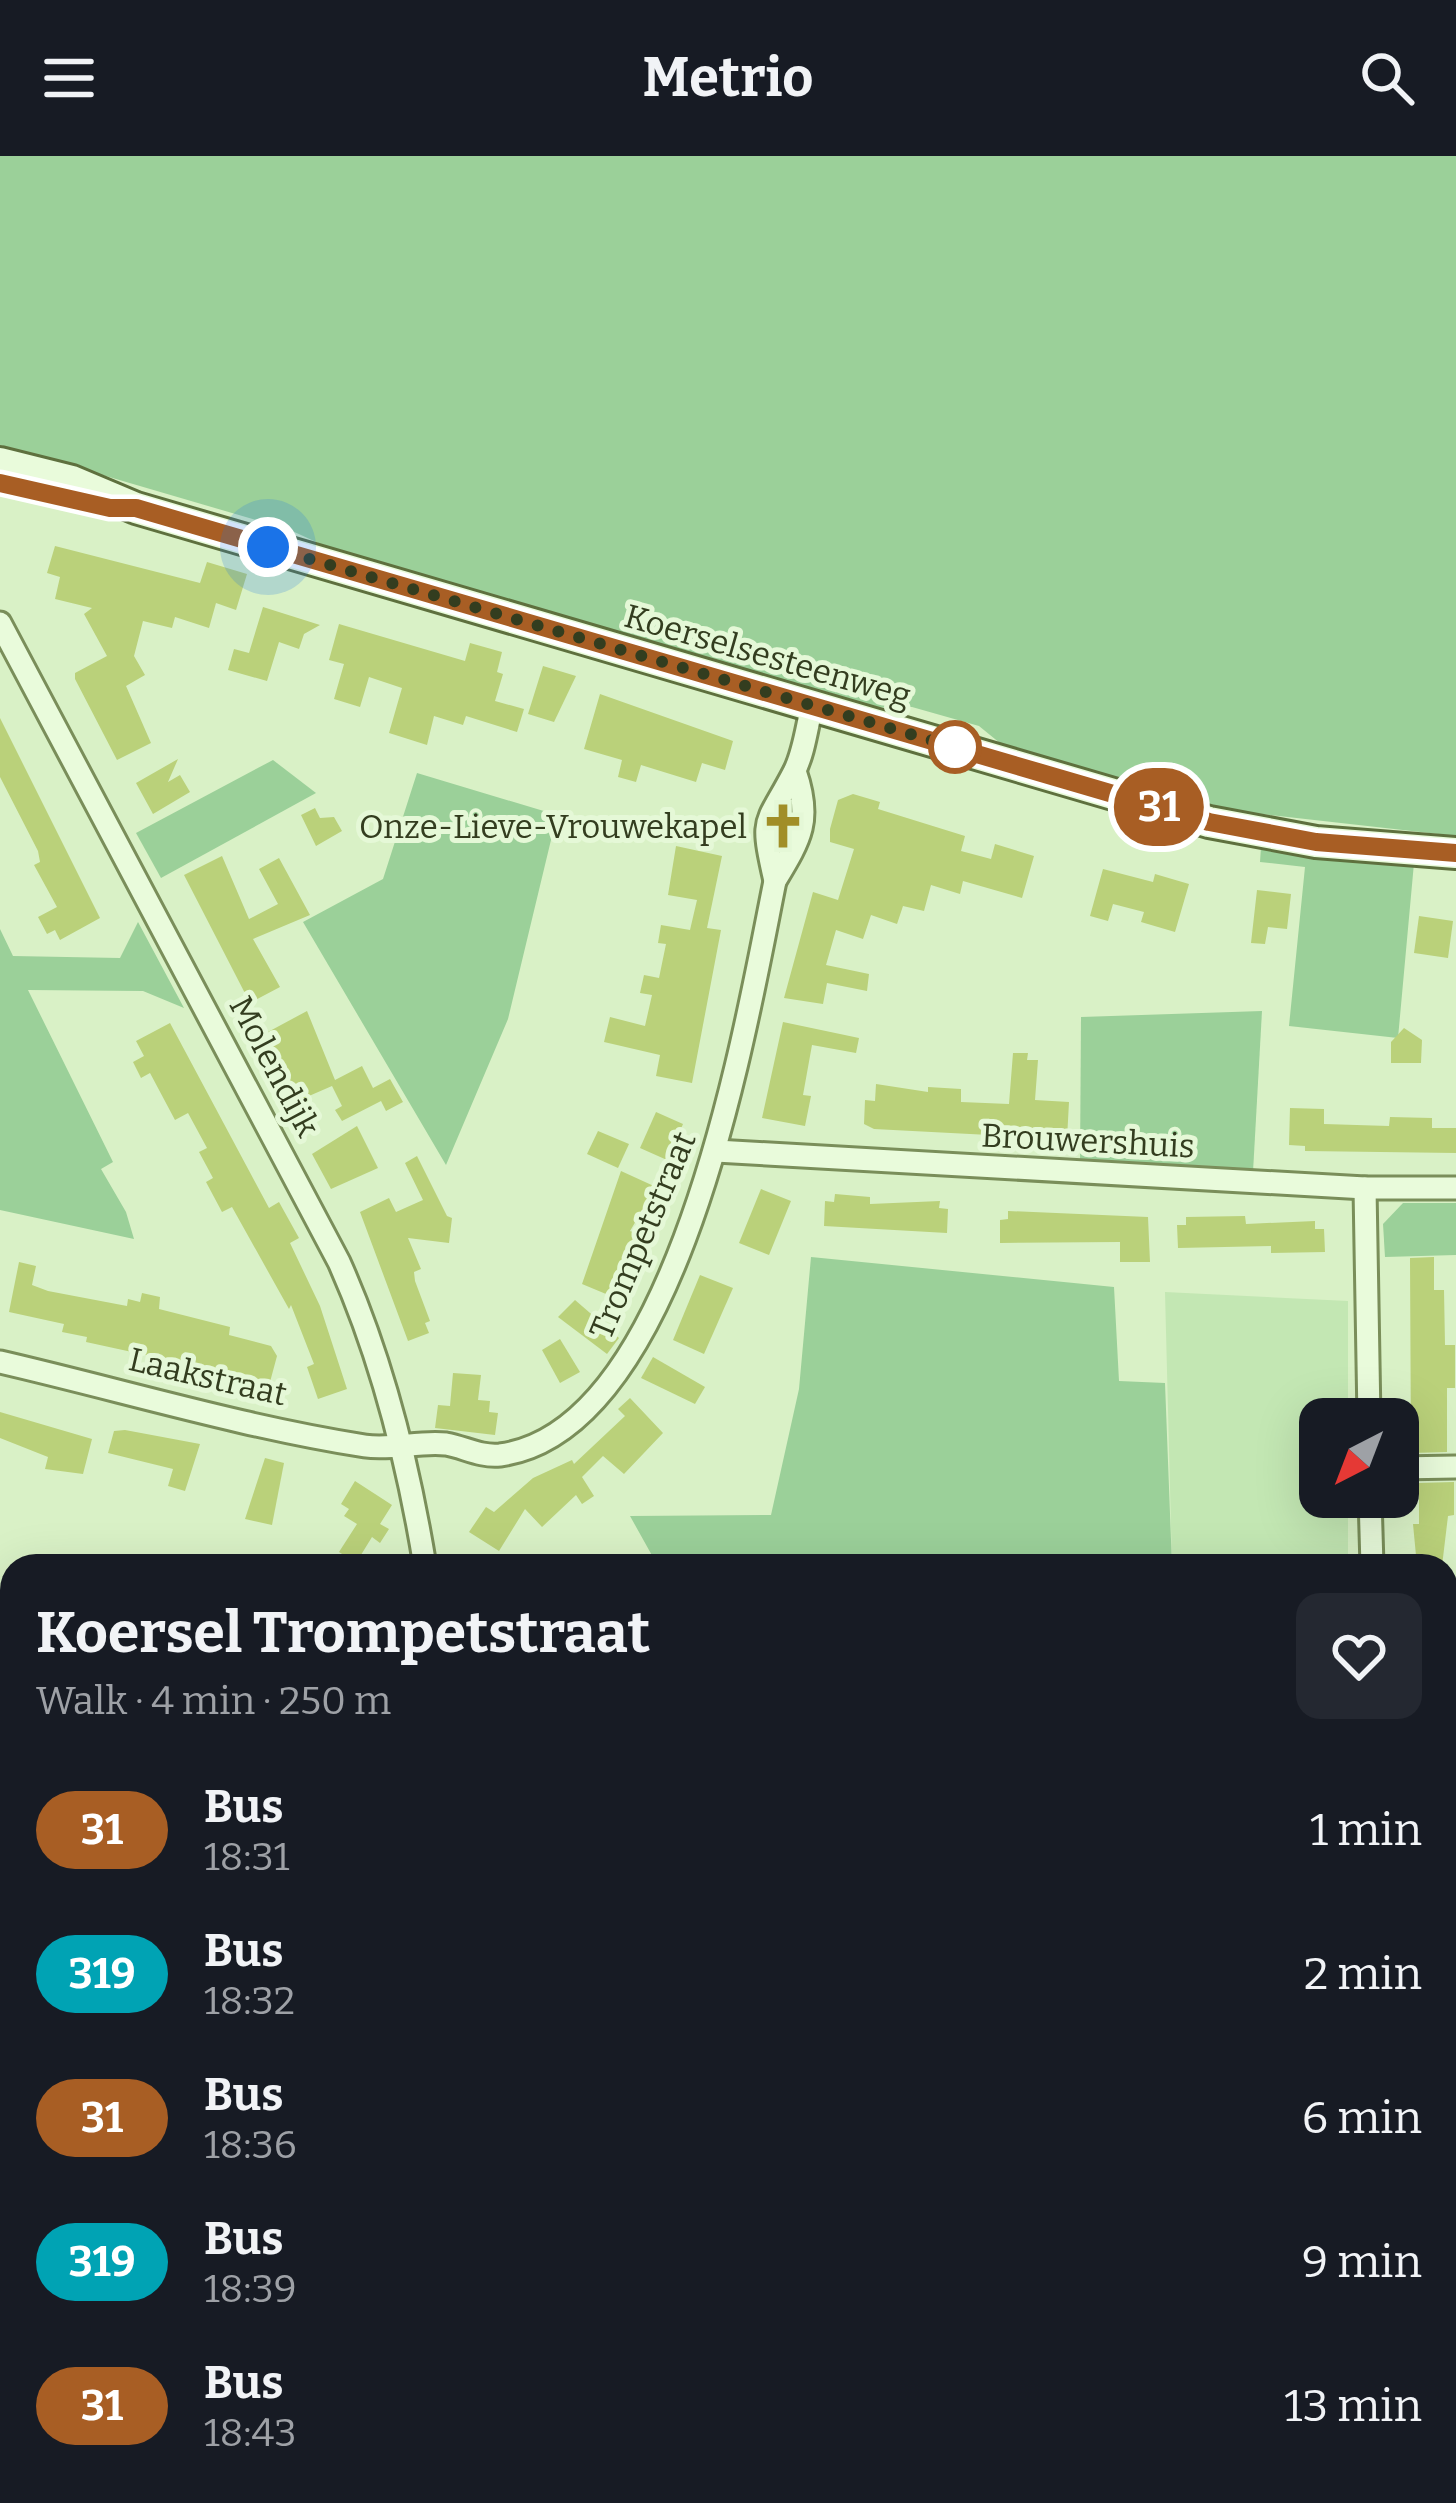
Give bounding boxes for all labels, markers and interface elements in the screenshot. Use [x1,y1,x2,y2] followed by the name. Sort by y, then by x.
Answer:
[36,45,102,111] icon: menu
[1354,45,1420,111] icon: search
[642,46,814,110] text: Metrio
[238,517,298,577] your location
[620,596,916,716] street label: Koerselsesteenweg
[930,722,980,772] unlabelled marker
[1105,768,1213,846] line badge: 31
[1138,782,1180,832] text: 31
[758,801,808,851] church icon: Onze-Lieve-Vrouwekapel
[359,807,747,847] place label: Onze-Lieve-Vrouwekapel
[220,989,328,1144] street label: Molendijk
[980,1115,1196,1167] street label: Brouwershuis
[581,1126,705,1345] street label: Trompetstraat
[125,1339,291,1415] street label: Laakstraat
[1299,1398,1419,1518] north arrow
[1299,1398,1419,1518] map controls
[1296,1593,1422,1719] button: heart
[36,1599,650,1667] text: Koersel Trompetstraat
[36,1678,391,1724] text: Walk · 4 min · 250 m
[204,1780,283,1834] text: Bus
[1310,1803,1422,1857] text: 1 min
[81,1805,123,1855] text: 31
[204,1834,290,1880] text: 18:31
[204,1924,283,1978] text: Bus
[1304,1947,1422,2001] text: 2 min
[68,1949,136,1999] text: 319
[204,1978,295,2024] text: 18:32
[204,2068,283,2122] text: Bus
[1302,2091,1422,2145] text: 6 min
[81,2093,123,2143] text: 31
[204,2122,297,2168] text: 18:36
[204,2212,283,2266] text: Bus
[1302,2235,1422,2289] text: 9 min
[68,2237,136,2287] text: 319
[204,2266,297,2312] text: 18:39
[204,2356,283,2410] text: Bus
[1284,2379,1422,2433] text: 13 min
[81,2381,123,2431] text: 31
[204,2410,297,2456] text: 18:43

